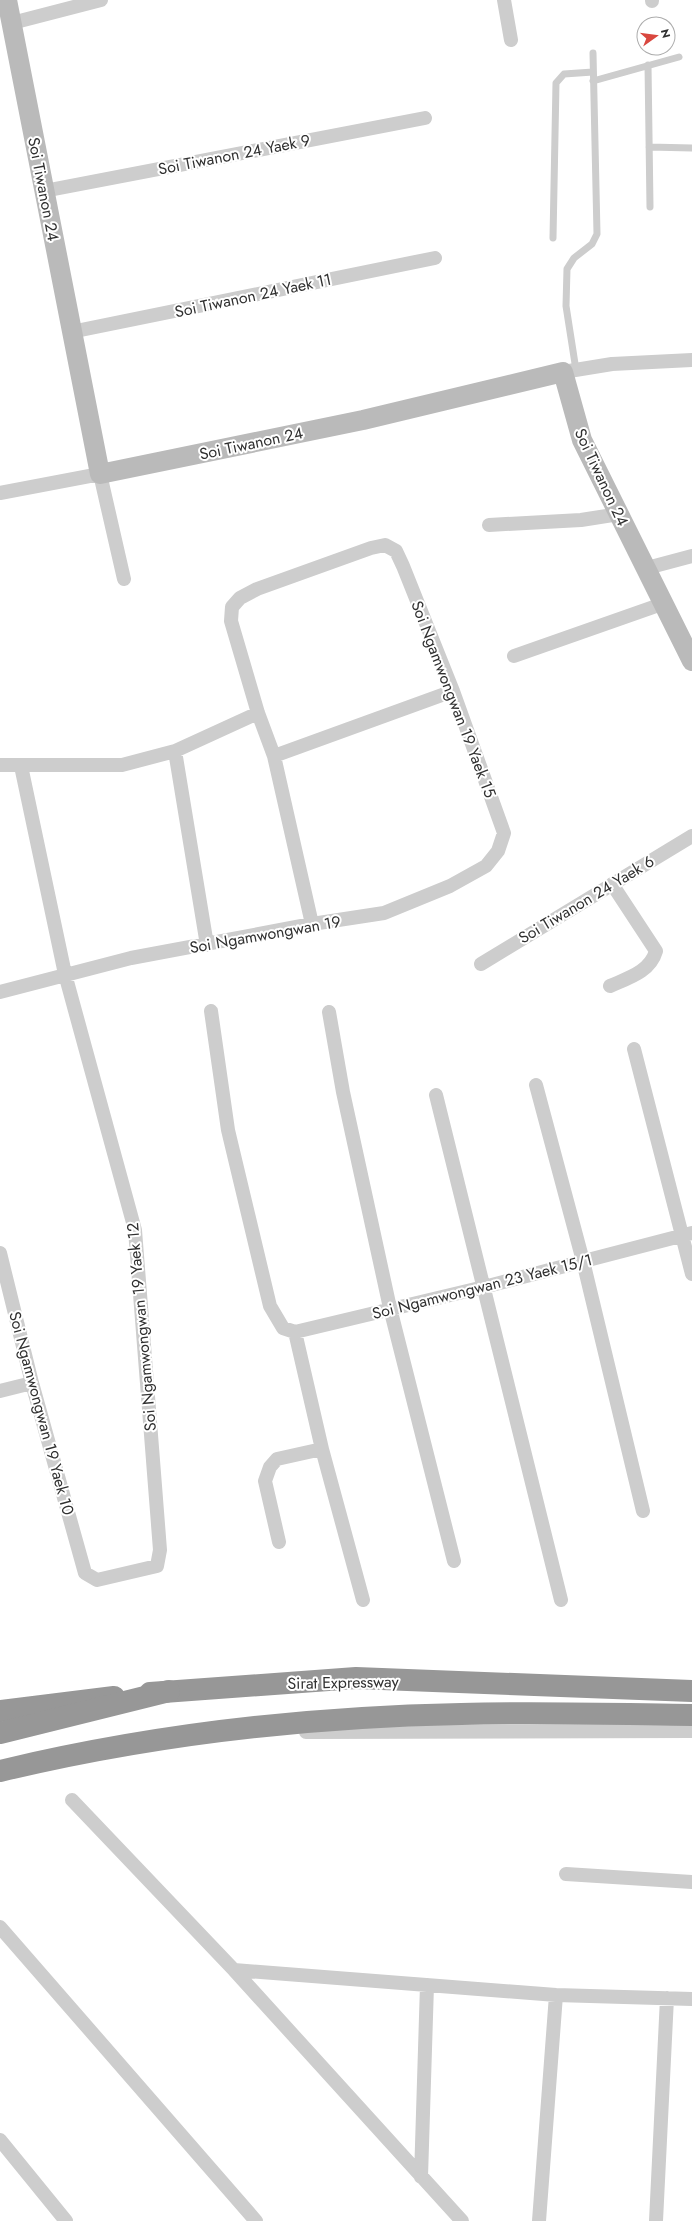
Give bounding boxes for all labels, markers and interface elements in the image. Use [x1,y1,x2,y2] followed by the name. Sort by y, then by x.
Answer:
[636,16,676,56] north arrow
[657,27,675,40] text: N
[156,128,312,181] street label: Soi Tiwanon 24 Yaek 9
[22,135,65,243] street label: Soi Tiwanon 24
[173,268,334,323] street label: Soi Tiwanon 24 Yaek 11
[197,421,305,466] street label: Soi Tiwanon 24
[569,425,634,530] street label: Soi Tiwanon 24
[405,597,502,801] street label: Soi Ngamwongwan 19 Yaek 15
[514,850,658,949] street label: Soi Tiwanon 24 Yaek 6
[188,910,343,959] street label: Soi Ngamwongwan 19
[121,1222,162,1432] street label: Soi Ngamwongwan 19 Yaek 12
[370,1248,595,1325] street label: Soi Ngamwongwan 23 Yaek 15/1
[3,1309,80,1517] street label: Soi Ngamwongwan 19 Yaek 10
[287,1670,400,1695] street label: Sirat Expressway

